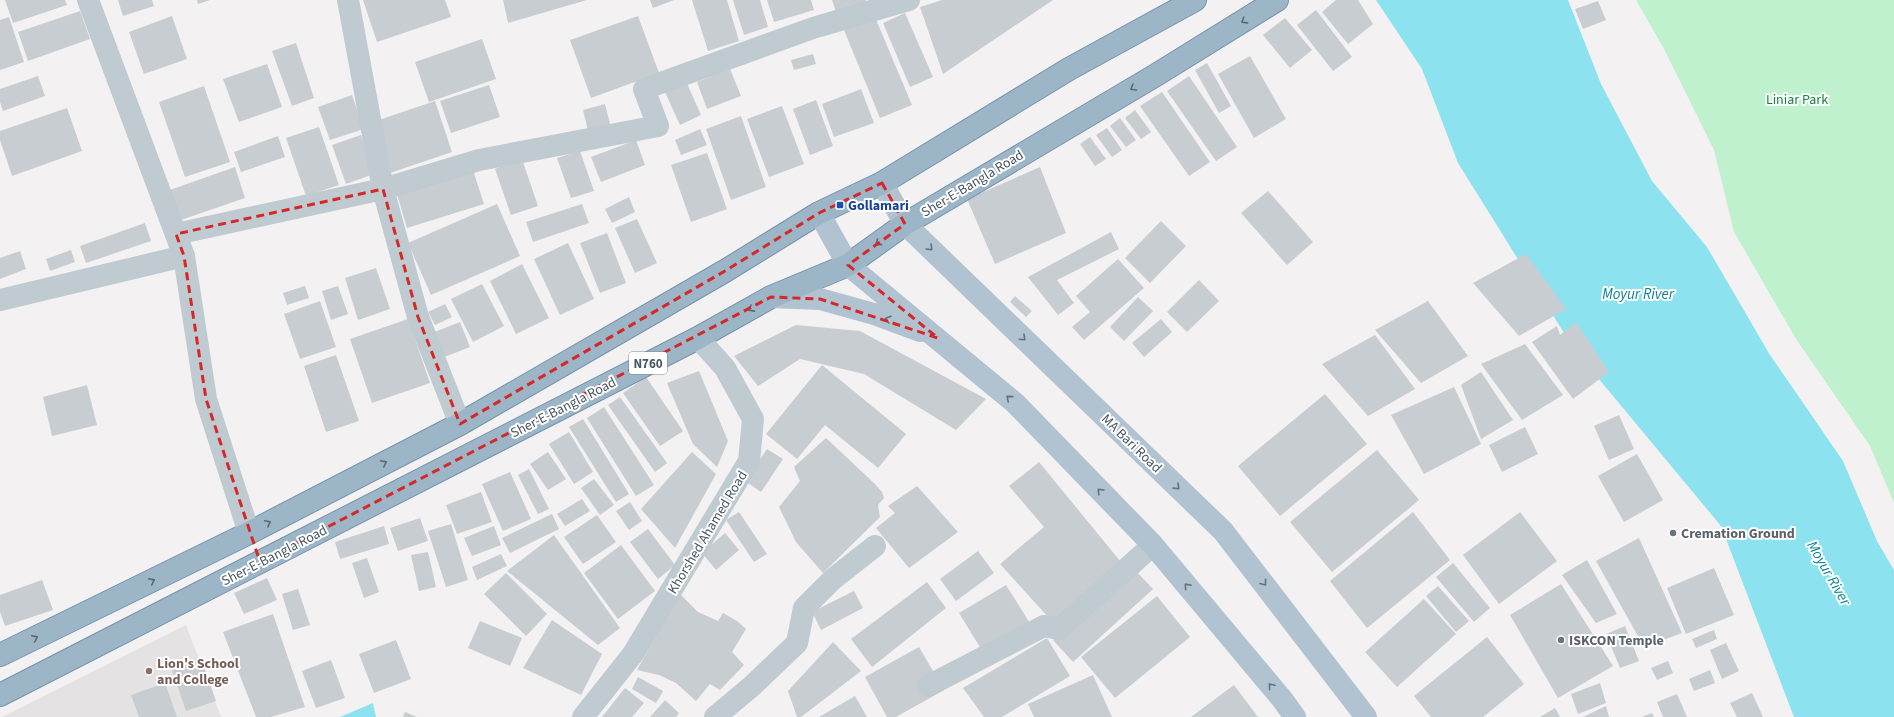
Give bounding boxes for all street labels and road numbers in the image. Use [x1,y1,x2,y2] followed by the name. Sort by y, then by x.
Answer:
[918,145,1027,222] street label: Sher-E-Bangla Road
[629,352,667,374] road number: N760
[507,373,620,443] street label: Sher-E-Bangla Road
[1097,410,1166,478] street label: MA Bari Road
[663,467,753,598] street label: Khorshed Ahamed Road
[218,521,331,591] street label: Sher-E-Bangla Road

